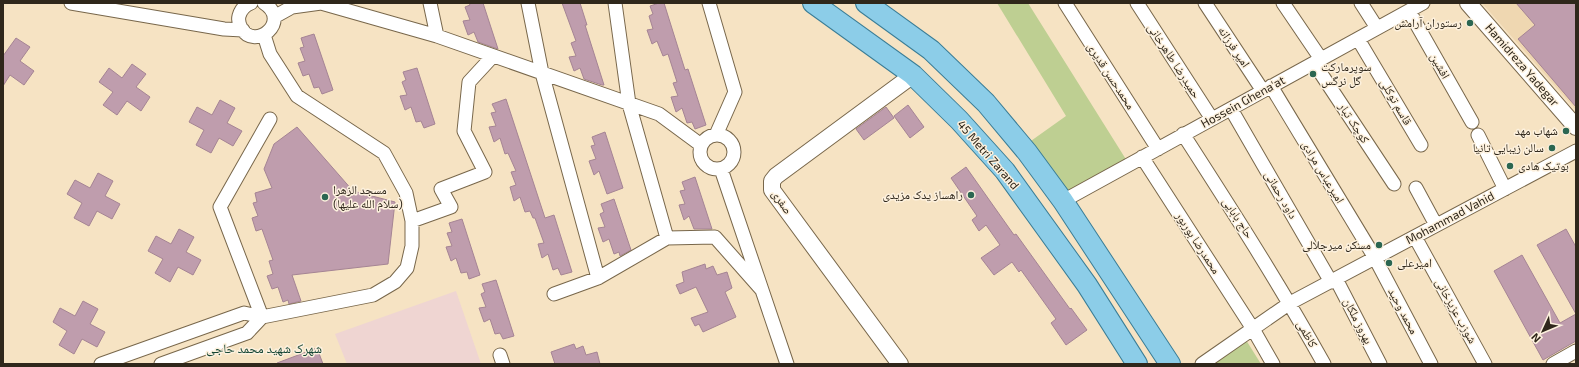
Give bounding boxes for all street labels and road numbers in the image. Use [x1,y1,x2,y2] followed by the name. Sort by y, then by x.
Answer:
[1144,20,1204,101] street label: حمیدرضا طاهرخانی
[1483,20,1563,109] street label: Hamidreza Yadegar
[1215,23,1254,70] street label: امیر فرزانه
[1084,40,1139,112] street label: محمدحسن قدیری
[1427,50,1454,82] street label: افشین
[1198,72,1287,130] street label: Hossein Ghena'at
[1376,76,1416,128] street label: قاسم توکلی
[1335,99,1373,146] street label: کوچک تبار
[955,117,1023,192] street label: 45 Metri Zarand
[1299,138,1348,206] street label: امیرعباس مرادی
[1262,168,1301,221] street label: داود رحمانی
[769,187,796,217] street label: صفری
[1403,188,1496,246] street label: Mohammad Vahid
[1219,194,1257,242] street label: حاج بابایی
[1172,208,1224,277] street label: محمدرضا بوربور
[1432,276,1481,346] street label: شوزب عزیزخانی
[1385,285,1422,336] street label: محمد وحید
[1340,295,1376,346] street label: بهروز ملکان
[1294,317,1321,350] street label: کاظمی

